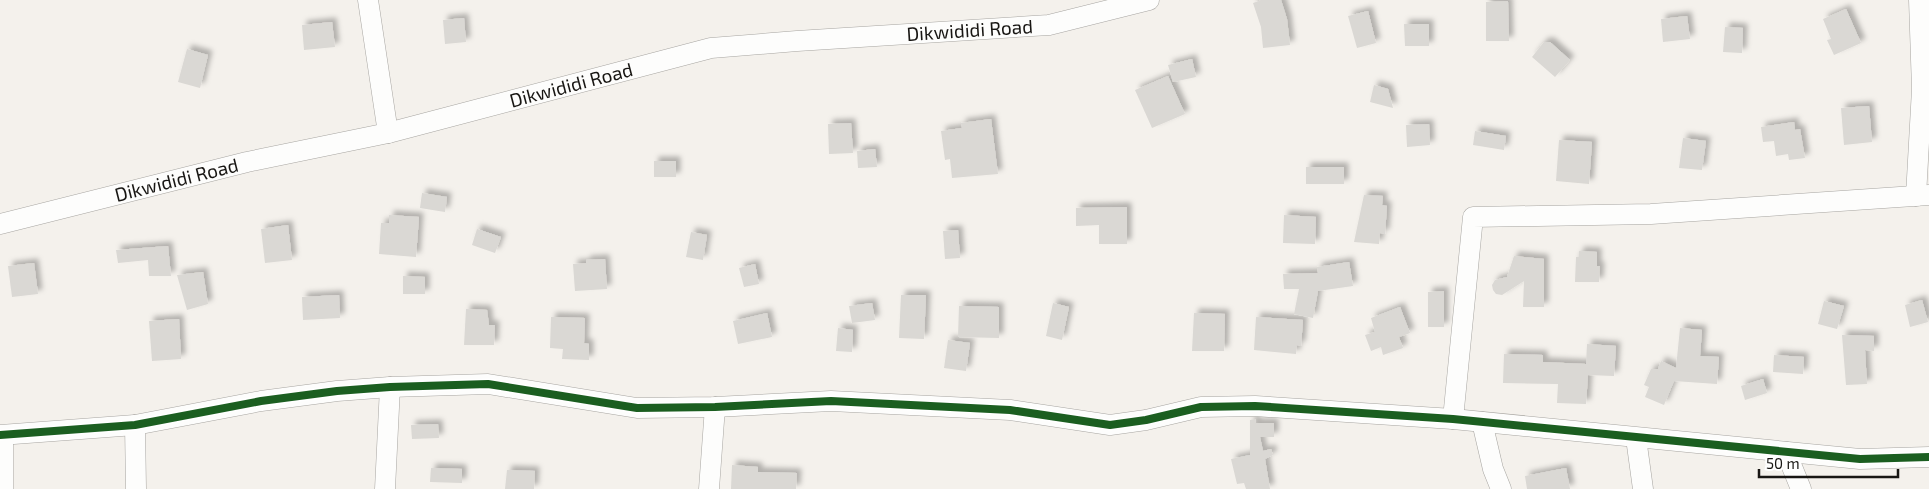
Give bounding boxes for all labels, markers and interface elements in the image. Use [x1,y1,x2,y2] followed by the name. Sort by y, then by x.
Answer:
[906,14,1034,45] street label: Dikwididi Road
[507,57,635,112] street label: Dikwididi Road
[112,153,241,206] street label: Dikwididi Road
[1759,446,1898,478] scale bar
[1766,454,1800,472] text: 50 m

